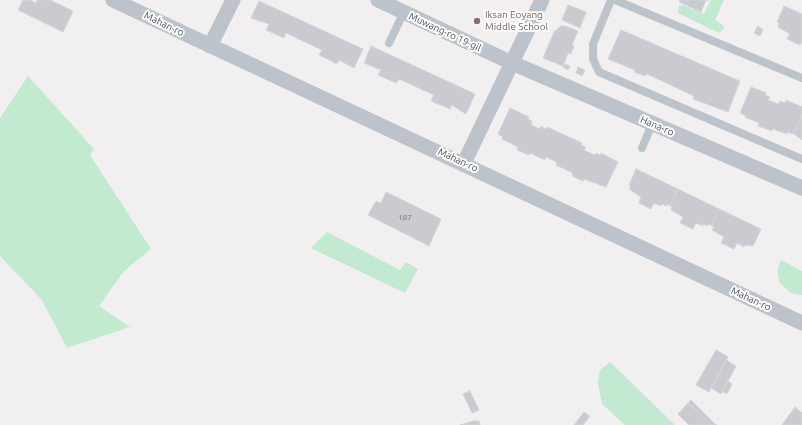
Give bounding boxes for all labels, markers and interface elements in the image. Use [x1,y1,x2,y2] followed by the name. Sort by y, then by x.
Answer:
[142,9,186,39] street label: Mahan-ro
[485,9,548,32] place label: Iksan Eoyang Middle School
[407,10,483,54] street label: Muwang-ro 19-gil
[472,16,482,26] marker: Iksan Eoyang Middle School
[638,114,676,138] street label: Hana-ro
[436,145,480,175] street label: Mahan-ro
[398,212,412,222] house number: 187
[729,284,773,314] street label: Mahan-ro

